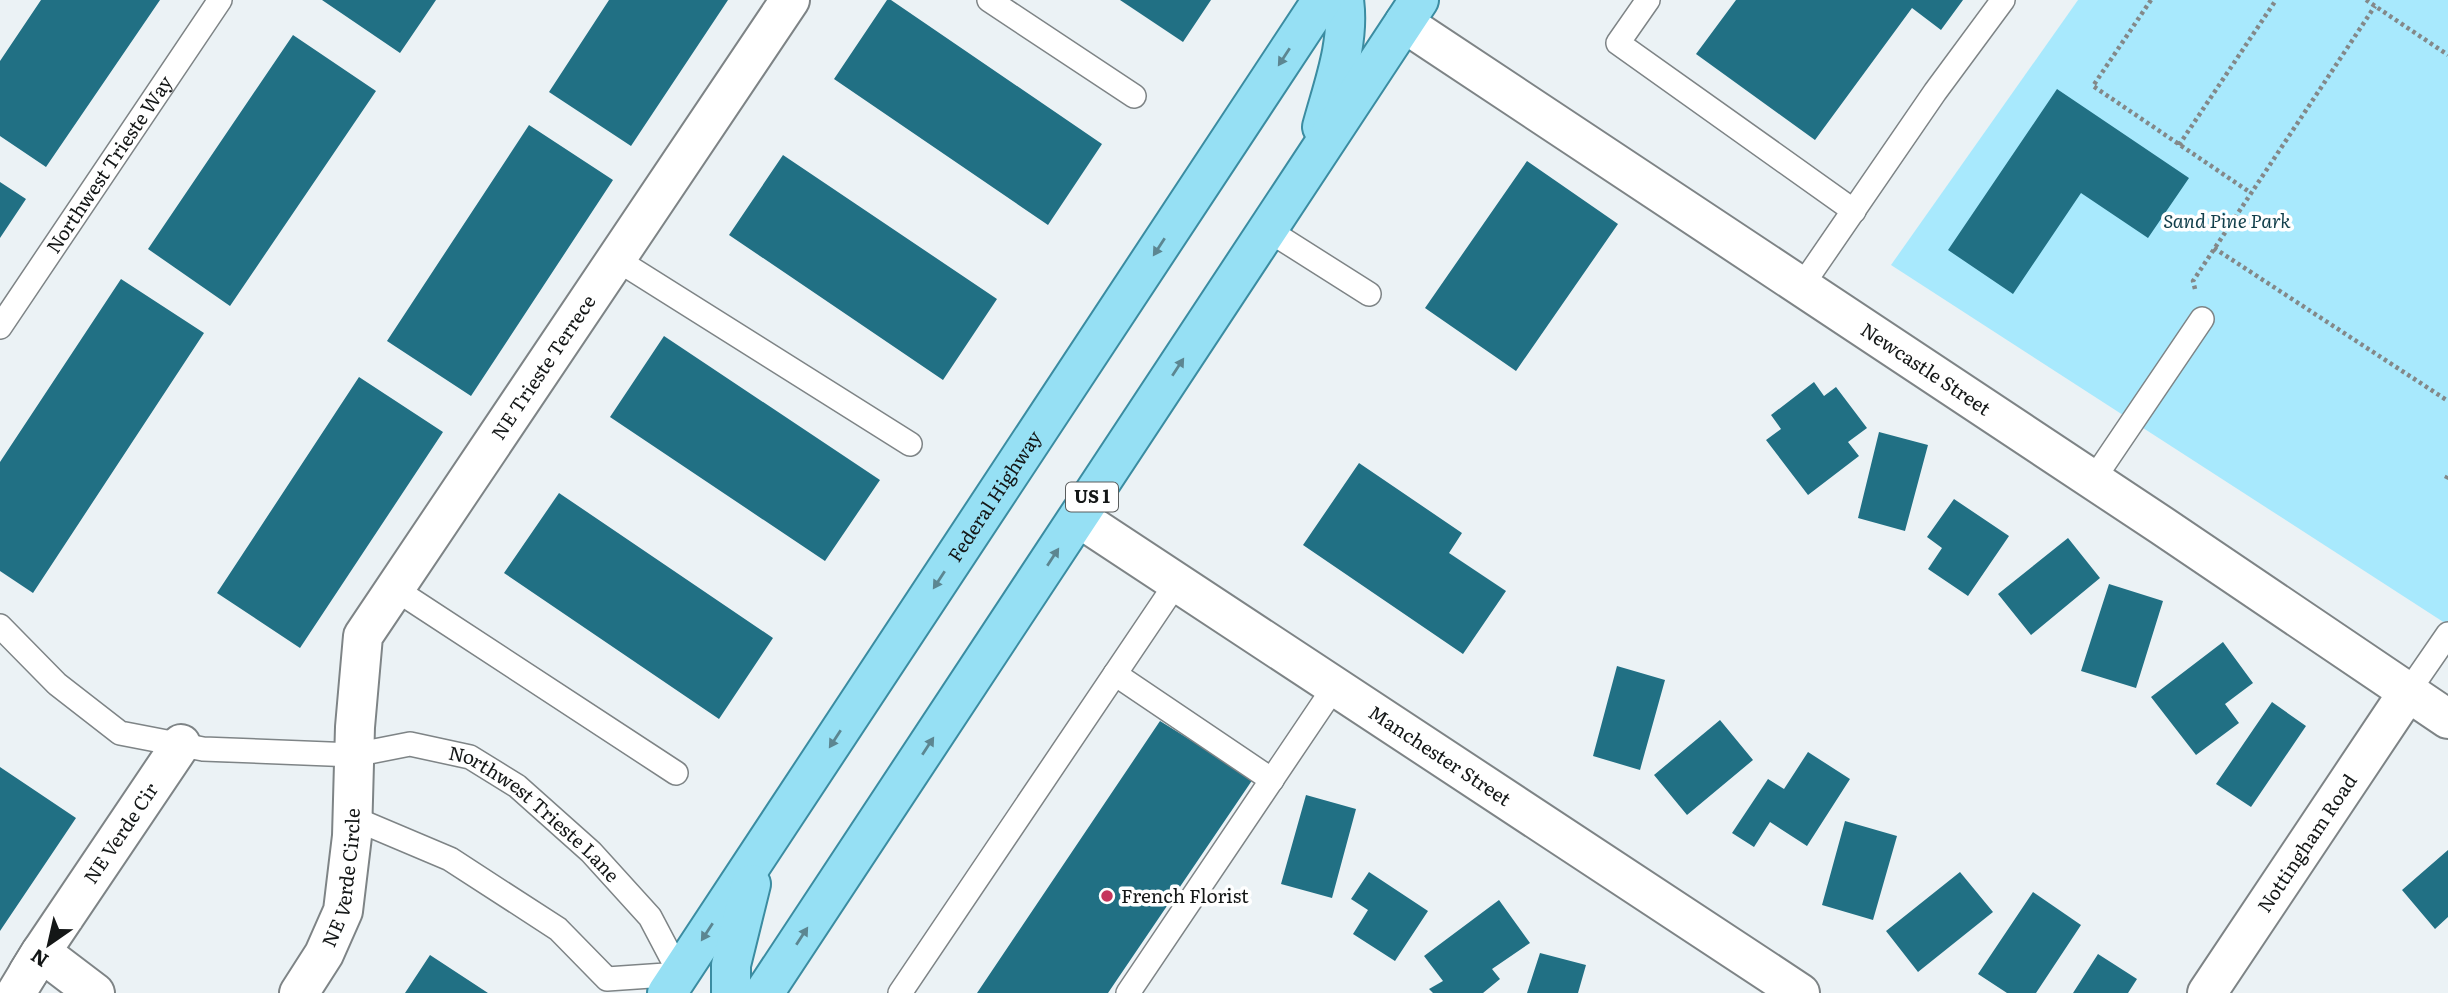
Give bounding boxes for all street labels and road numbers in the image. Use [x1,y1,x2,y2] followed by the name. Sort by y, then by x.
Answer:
[39,69,178,258] street label: Northwest Trieste Way
[484,288,601,445] street label: NE Trieste Terrece
[1856,315,1997,422] street label: Newcastle Street
[940,424,1047,567] street label: Federal Highway
[1066,482,1118,512] road number: US 1
[1363,698,1517,812] street label: Manchester Street
[446,738,627,888] street label: Northwest Trieste Lane
[2250,768,2363,918] street label: Nottingham Road
[76,777,164,889] street label: NE Verde Cir
[314,808,366,951] street label: NE Verde Circle

